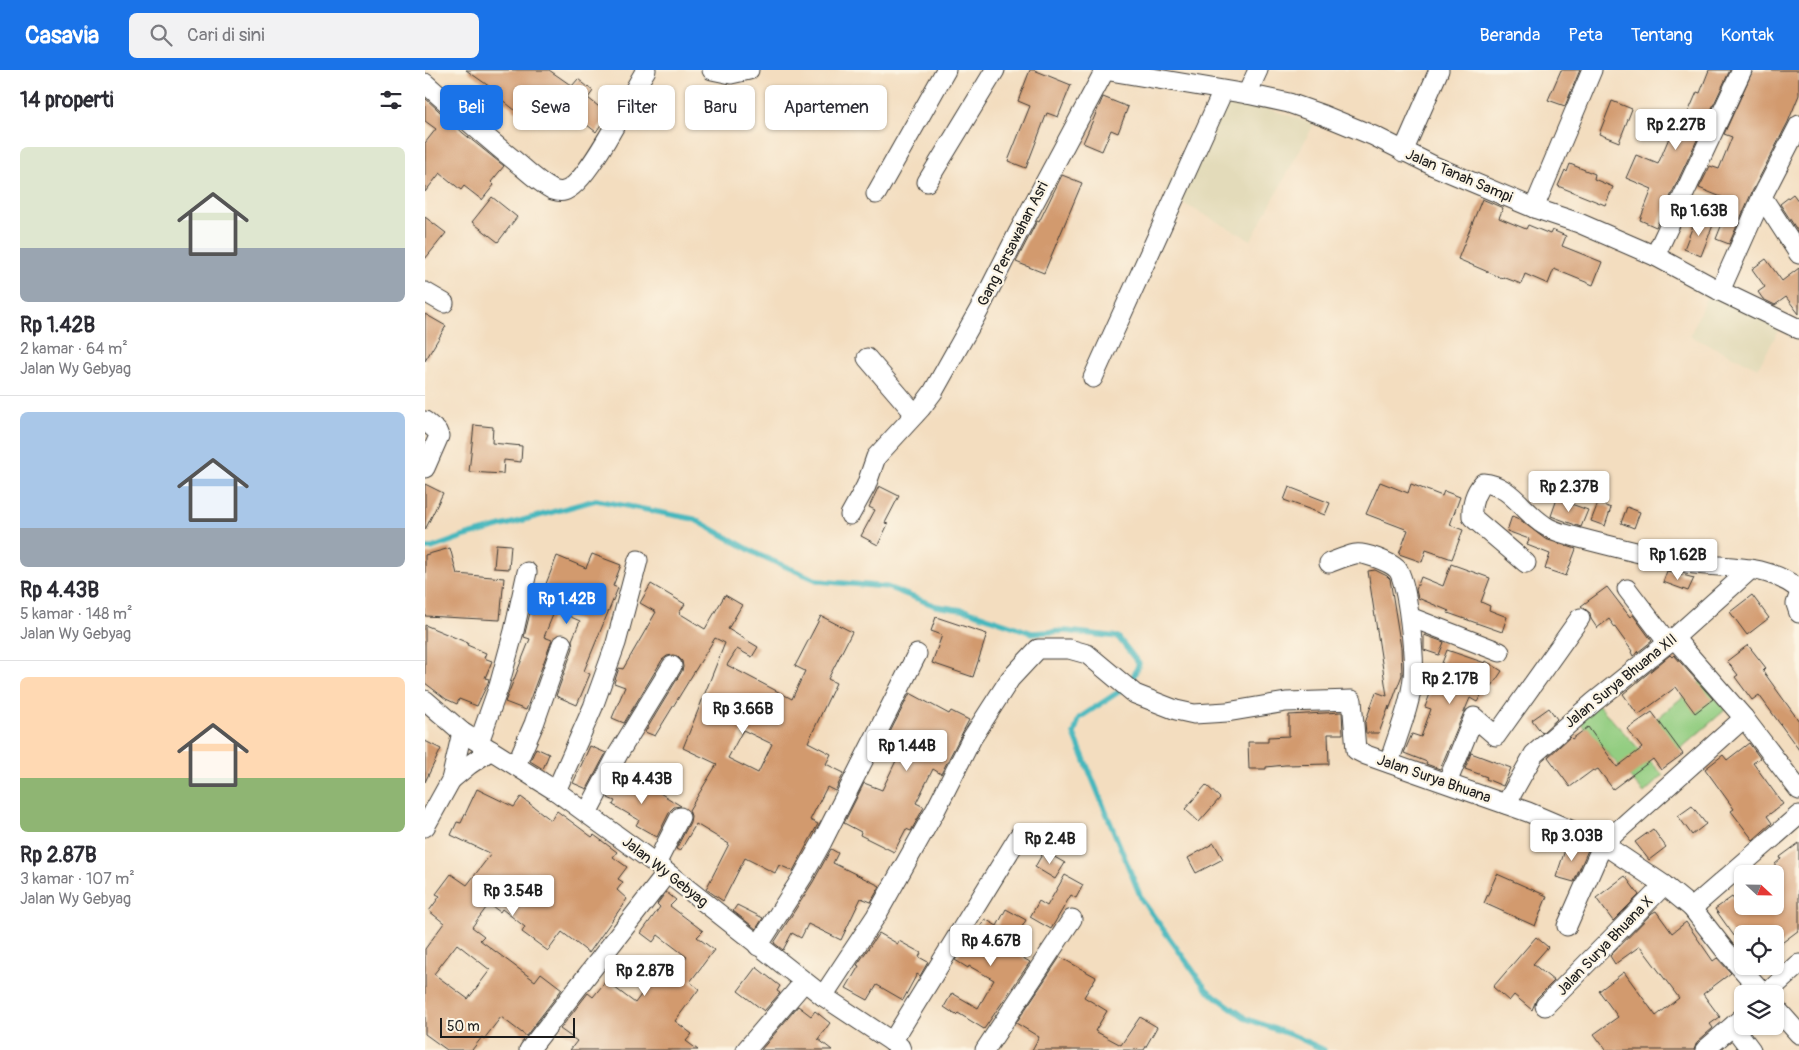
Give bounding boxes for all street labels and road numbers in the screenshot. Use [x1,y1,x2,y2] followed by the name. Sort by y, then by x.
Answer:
[1403,145,1516,207] street label: Jalan Tanah Sampi
[973,178,1053,309] street label: Gang Persawahan Asri
[1561,630,1681,732] street label: Jalan Surya Bhuana XII
[1374,751,1494,807] street label: Jalan Surya Bhuana
[618,832,712,912] street label: Jalan Wy Gebyag
[1553,892,1657,1000] street label: Jalan Surya Bhuana X

